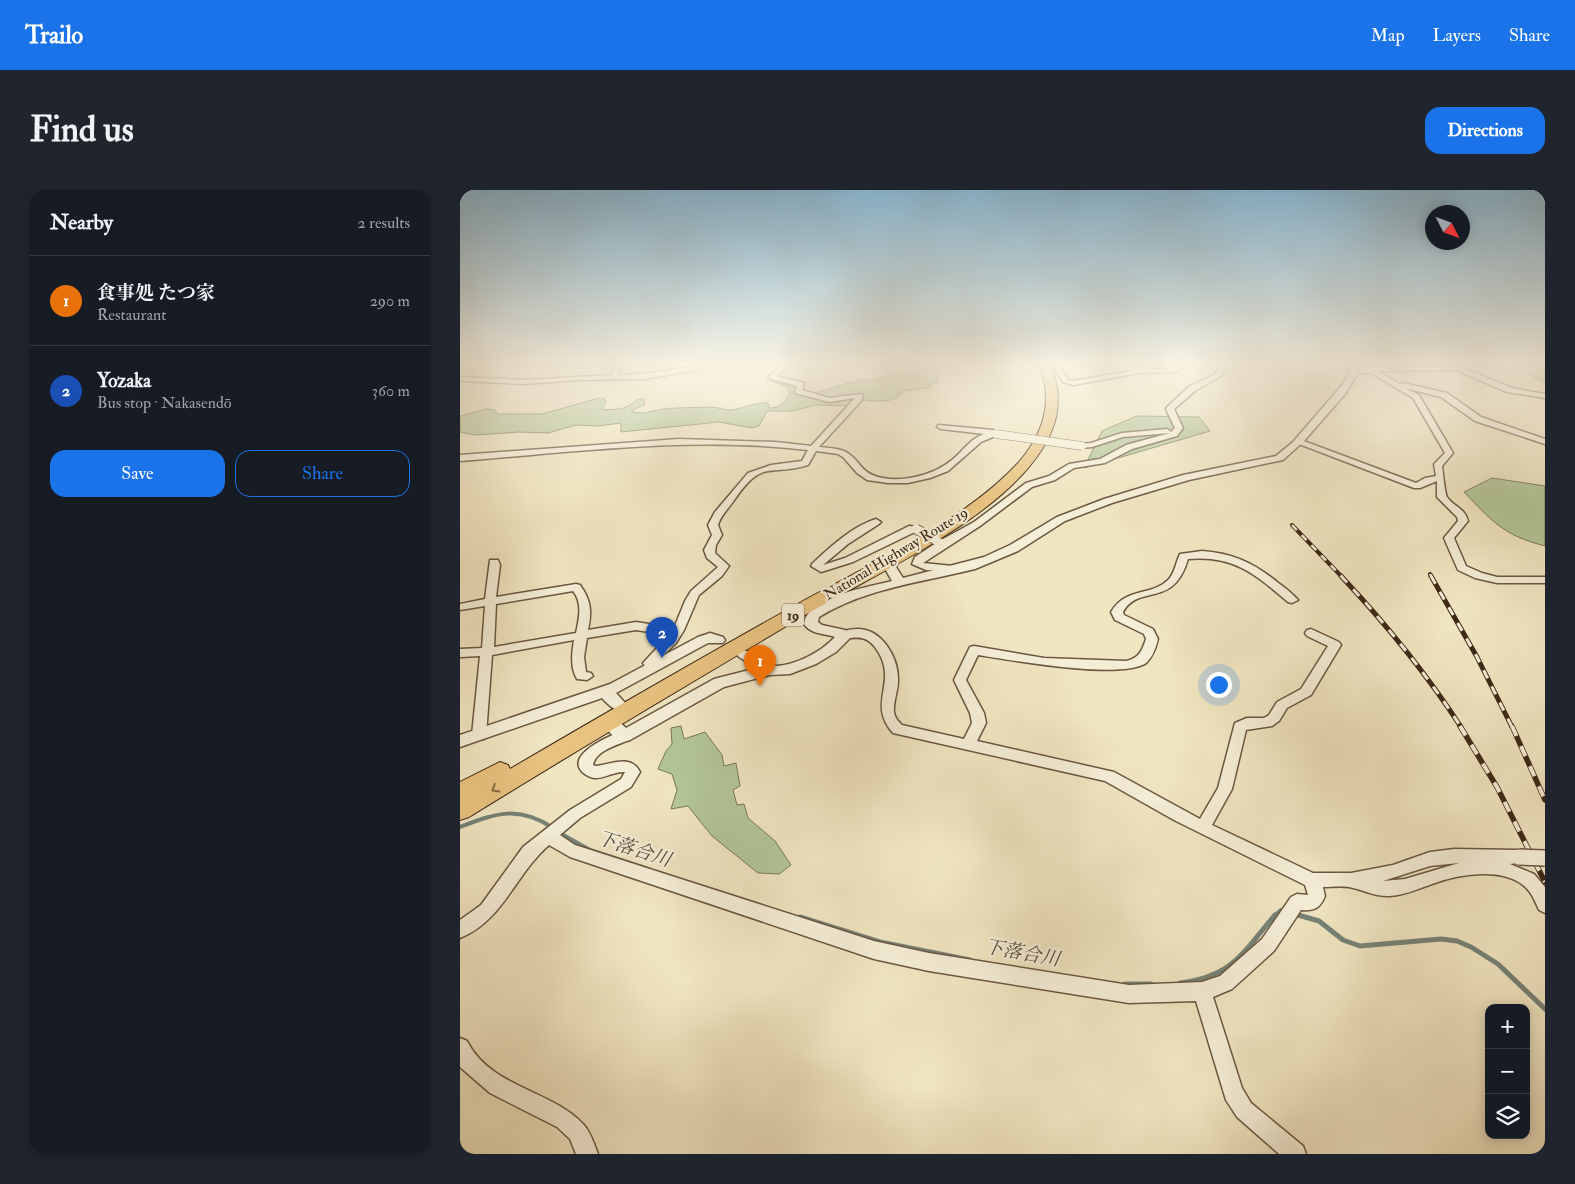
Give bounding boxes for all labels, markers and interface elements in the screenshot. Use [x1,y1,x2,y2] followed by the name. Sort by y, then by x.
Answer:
[25,20,83,51] text: Trailo
[1371,24,1405,47] text: Map
[1433,24,1481,47] text: Layers
[1509,24,1550,47] text: Share
[1425,107,1545,154] button: Directions
[30,108,134,152] text: Find us
[1425,205,1470,250] north arrow
[50,209,113,236] text: Nearby
[357,213,410,233] text: 2 results
[97,281,215,305] text: 食事処 たつ家
[63,291,69,311] text: 1
[370,291,410,311] text: 290 m
[97,305,166,325] text: Restaurant
[97,369,151,393] text: Yozaka
[62,381,70,401] text: 2
[372,381,410,401] text: 360 m
[97,393,231,413] text: Bus stop · Nakasendō
[50,450,225,497] button: Save
[235,450,410,497] button: Share
[820,503,972,605] street label: National Highway Route 19
[782,604,804,626] road number: 19
[646,617,678,658] pin: 2
[744,645,776,686] pin: 1
[1206,672,1232,698] your location
[491,783,500,793] one-way arrow
[594,826,676,873] water label: 下落合川
[982,935,1063,972] water label: 下落合川
[1485,1004,1530,1139] map controls
[1485,1004,1530,1049] button: +
[1485,1049,1530,1094] button: −
[1485,1094,1530,1139] button: layers

